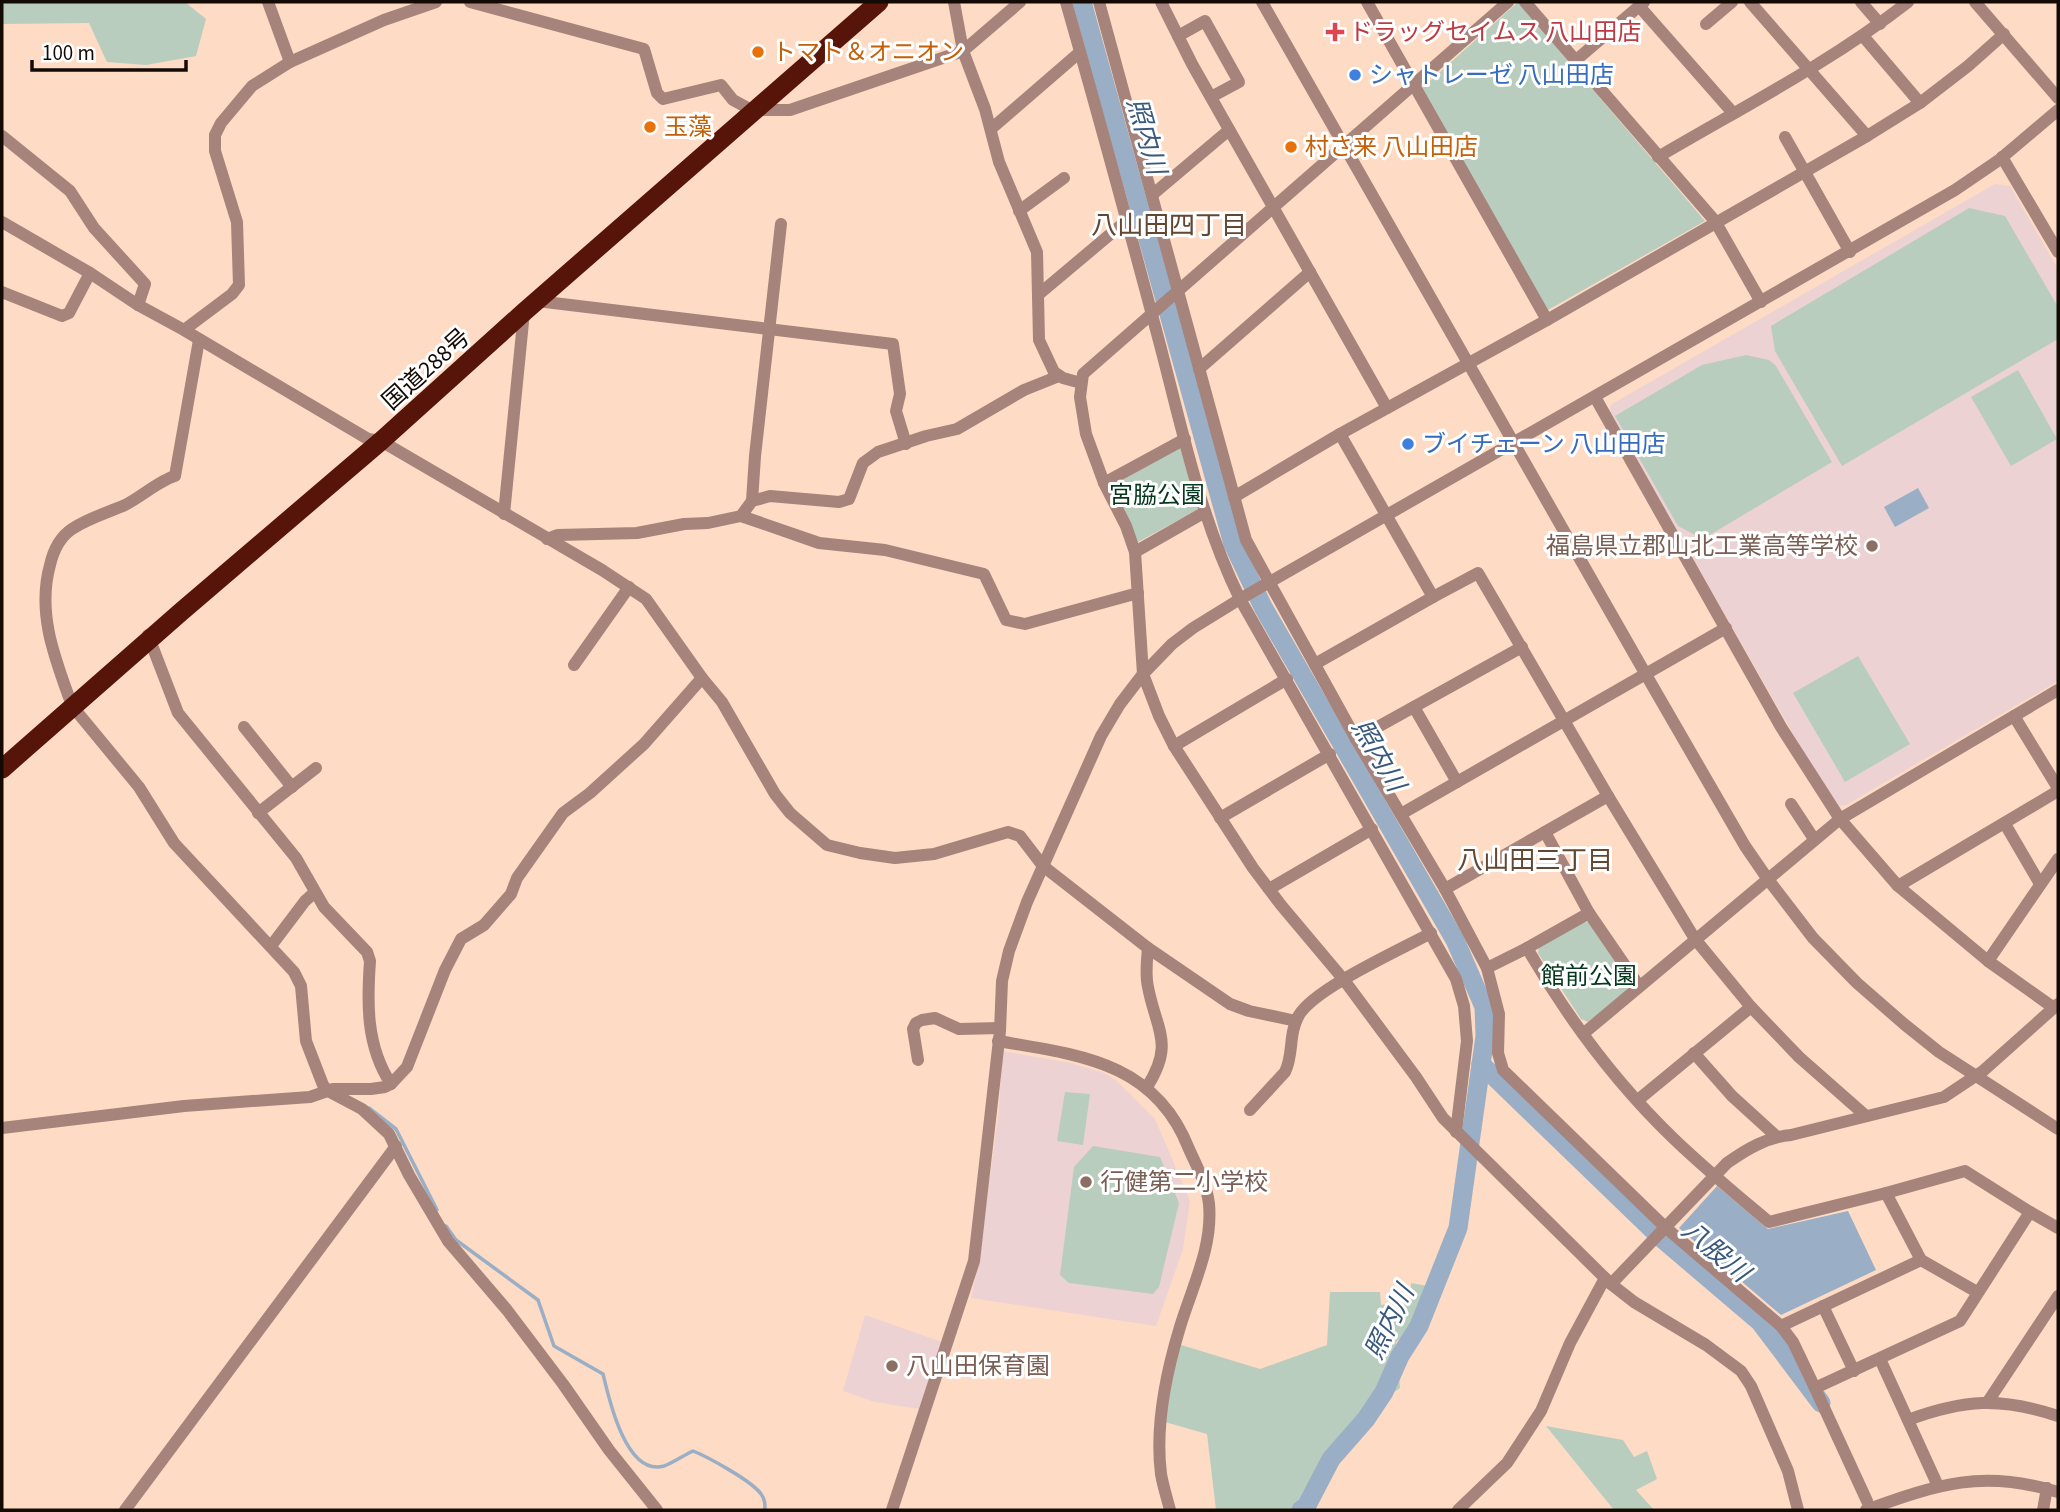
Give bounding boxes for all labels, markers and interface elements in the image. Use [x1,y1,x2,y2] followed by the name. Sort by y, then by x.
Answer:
[1349,15,1641,50] place label: ドラッグセイムス 八山田店
[1327,24,1343,40] marker: ドラッグセイムス 八山田店
[32,28,186,72] scale bar
[772,35,964,70] place label: トマト＆オニオン
[42,38,95,68] text: 100 m
[750,44,766,60] marker: トマト＆オニオン
[1369,58,1614,93] place label: シャトレーゼ 八山田店
[1347,67,1363,83] marker: シャトレーゼ 八山田店
[1118,94,1176,182] water label: 照内川
[664,110,712,145] place label: 玉藻
[642,119,658,135] marker: 玉藻
[1305,130,1478,165] place label: 村さ来 八山田店
[1283,139,1299,155] marker: 村さ来 八山田店
[1091,207,1247,244] district label: 八山田四丁目
[375,320,478,418] street label: 国道288号
[1422,427,1666,462] place label: ブイチェーン 八山田店
[1400,436,1416,452] marker: ブイチェーン 八山田店
[1109,478,1205,513] park label: 宮脇公園
[1546,529,1858,564] place label: 福島県立郡山北工業高等学校
[1864,538,1880,554] marker: 福島県立郡山北工業高等学校
[1343,712,1416,801] water label: 照内川
[1457,842,1613,879] district label: 八山田三丁目
[1541,959,1637,994] park label: 館前公園
[1100,1165,1268,1200] place label: 行健第二小学校
[1078,1174,1094,1190] marker: 行健第二小学校
[1674,1212,1760,1293] water label: 八股川
[1356,1276,1424,1365] water label: 照内川
[906,1349,1050,1384] place label: 八山田保育園
[884,1358,900,1374] marker: 八山田保育園

